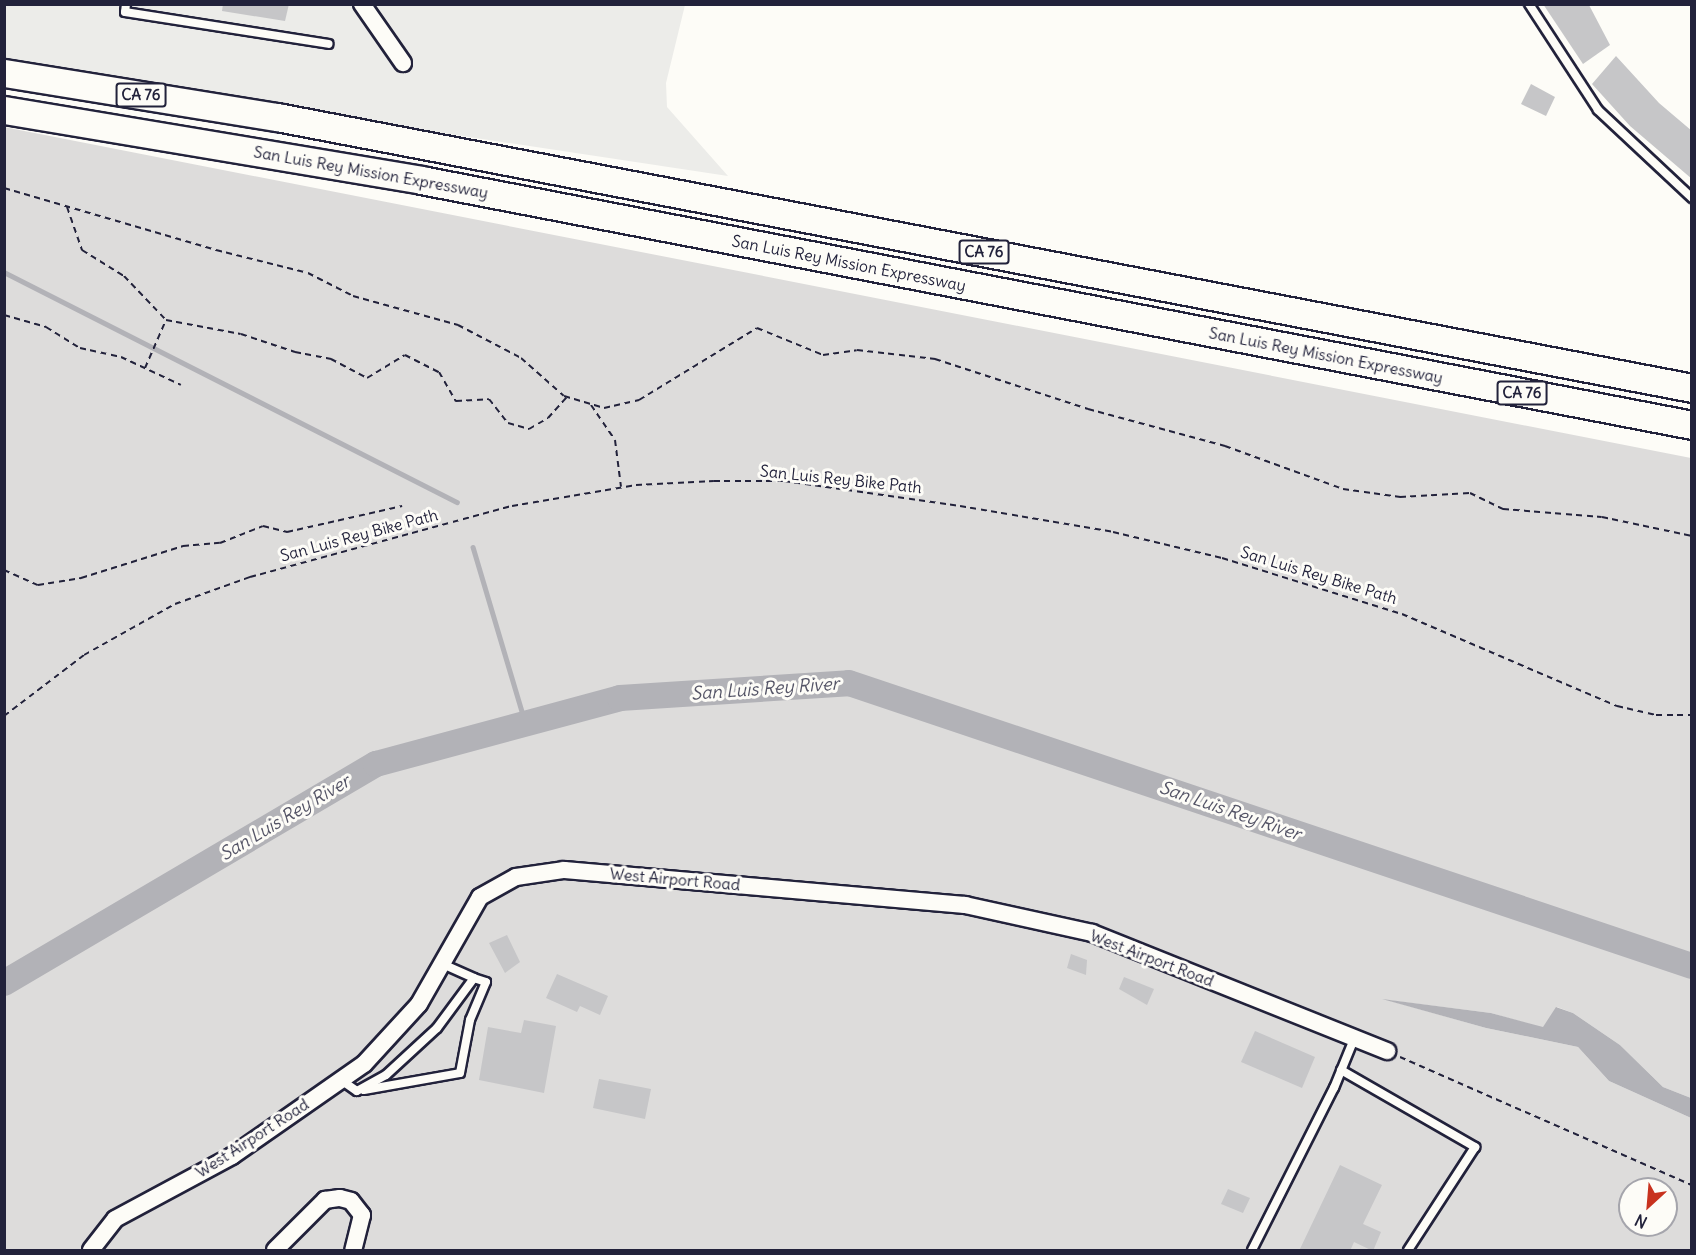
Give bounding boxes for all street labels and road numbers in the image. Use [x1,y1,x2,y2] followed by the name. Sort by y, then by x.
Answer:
[116,83,166,107] road number: CA 76
[252,142,490,202] street label: San Luis Rey Mission Expressway
[730,231,968,295] street label: San Luis Rey Mission Expressway
[958,240,1010,264] road number: CA 76
[1207,323,1445,387] street label: San Luis Rey Mission Expressway
[1496,381,1547,405] road number: CA 76
[759,461,923,497] street label: San Luis Rey Bike Path
[278,505,440,565] street label: San Luis Rey Bike Path
[1238,542,1400,608] street label: San Luis Rey Bike Path
[609,864,741,894] street label: West Airport Road
[1088,926,1216,990] street label: West Airport Road
[192,1094,312,1182] street label: West Airport Road

